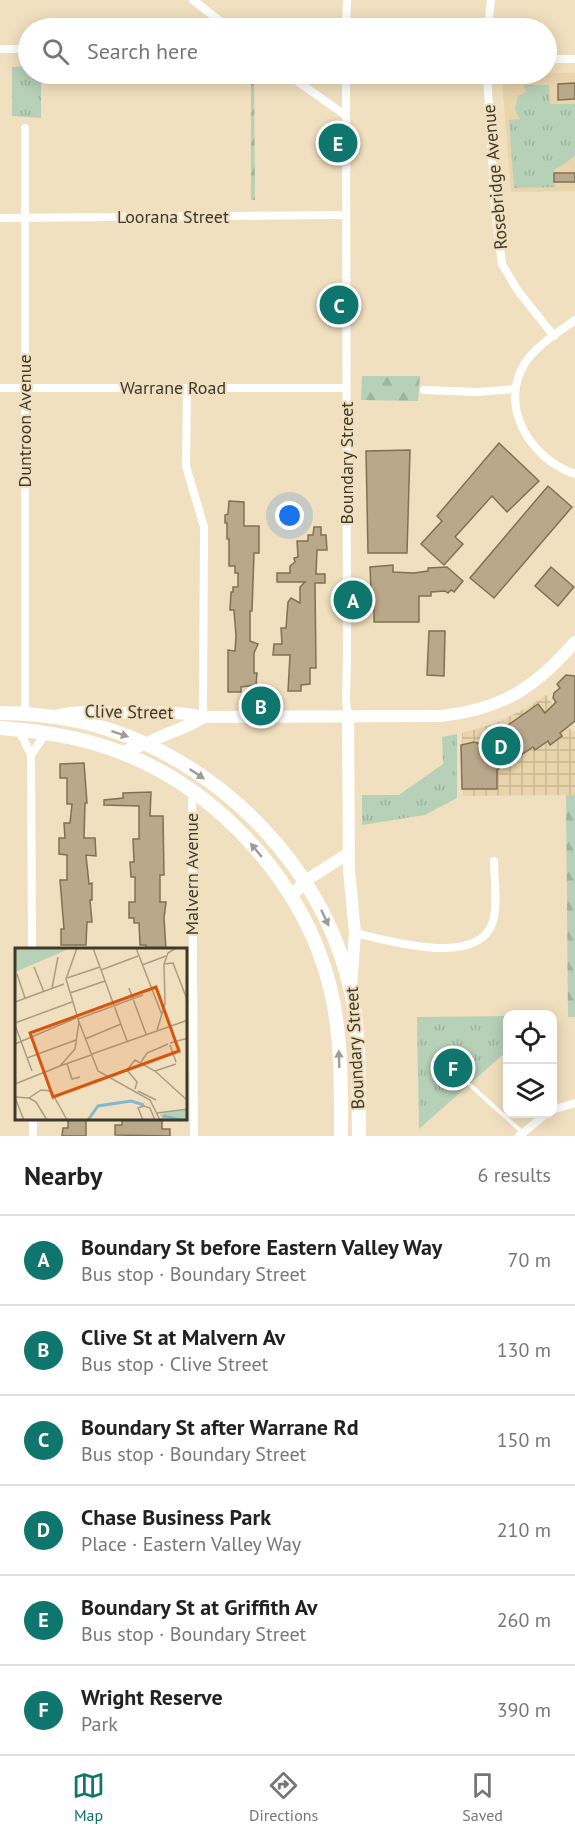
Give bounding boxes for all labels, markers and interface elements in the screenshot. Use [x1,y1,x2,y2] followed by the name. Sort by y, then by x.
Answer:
[18,18,557,84] search box
[39,35,72,68] icon: search
[87,37,198,65] text: Search here
[477,103,512,251] street label: Rosebridge Avenue
[318,120,358,166] pin: E
[117,205,229,228] street label: Loorana Street
[320,282,358,328] pin: C
[13,354,36,488] street label: Duntroon Avenue
[120,376,226,399] street label: Warrane Road
[335,402,358,524] street label: Boundary Street
[275,501,304,530] your location
[334,578,372,622] pin: A
[242,684,280,728] pin: B
[84,699,174,724] street label: Clive Street
[482,724,520,768] pin: D
[111,730,129,739] one-way arrow
[189,768,205,780] one-way arrow
[180,813,203,935] street label: Malvern Avenue
[250,843,263,858] one-way arrow
[320,910,329,927] one-way arrow
[15,948,188,1121] inset map
[340,986,369,1110] street label: Boundary Street
[503,1010,557,1118] map controls
[503,1010,557,1064] button: locate
[434,1046,472,1090] pin: F
[334,1050,343,1069] one-way arrow
[503,1064,557,1118] button: layers
[24,1159,102,1192] text: Nearby
[478,1162,551,1188] text: 6 results
[81,1233,442,1261] text: Boundary St before Eastern Valley Way
[37,1247,50,1273] text: A
[508,1247,551,1273] text: 70 m
[81,1261,306,1287] text: Bus stop · Boundary Street
[81,1323,285,1351] text: Clive St at Malvern Av
[38,1337,49,1363] text: B
[497,1337,551,1363] text: 130 m
[81,1351,268,1377] text: Bus stop · Clive Street
[81,1413,359,1441] text: Boundary St after Warrane Rd
[38,1427,49,1453] text: C
[497,1427,551,1453] text: 150 m
[81,1441,306,1467] text: Bus stop · Boundary Street
[81,1503,271,1531] text: Chase Business Park
[37,1517,50,1543] text: D
[497,1517,551,1543] text: 210 m
[81,1531,301,1557] text: Place · Eastern Valley Way
[81,1593,317,1621] text: Boundary St at Griffith Av
[38,1607,49,1633] text: E
[497,1607,551,1633] text: 260 m
[81,1621,306,1647] text: Bus stop · Boundary Street
[81,1683,223,1711] text: Wright Reserve
[38,1697,49,1723] text: F
[497,1697,551,1723] text: 390 m
[81,1711,118,1737] text: Park
[72,1769,105,1825] tab: Map
[249,1769,318,1825] tab: Directions
[462,1769,503,1825] tab: Saved

